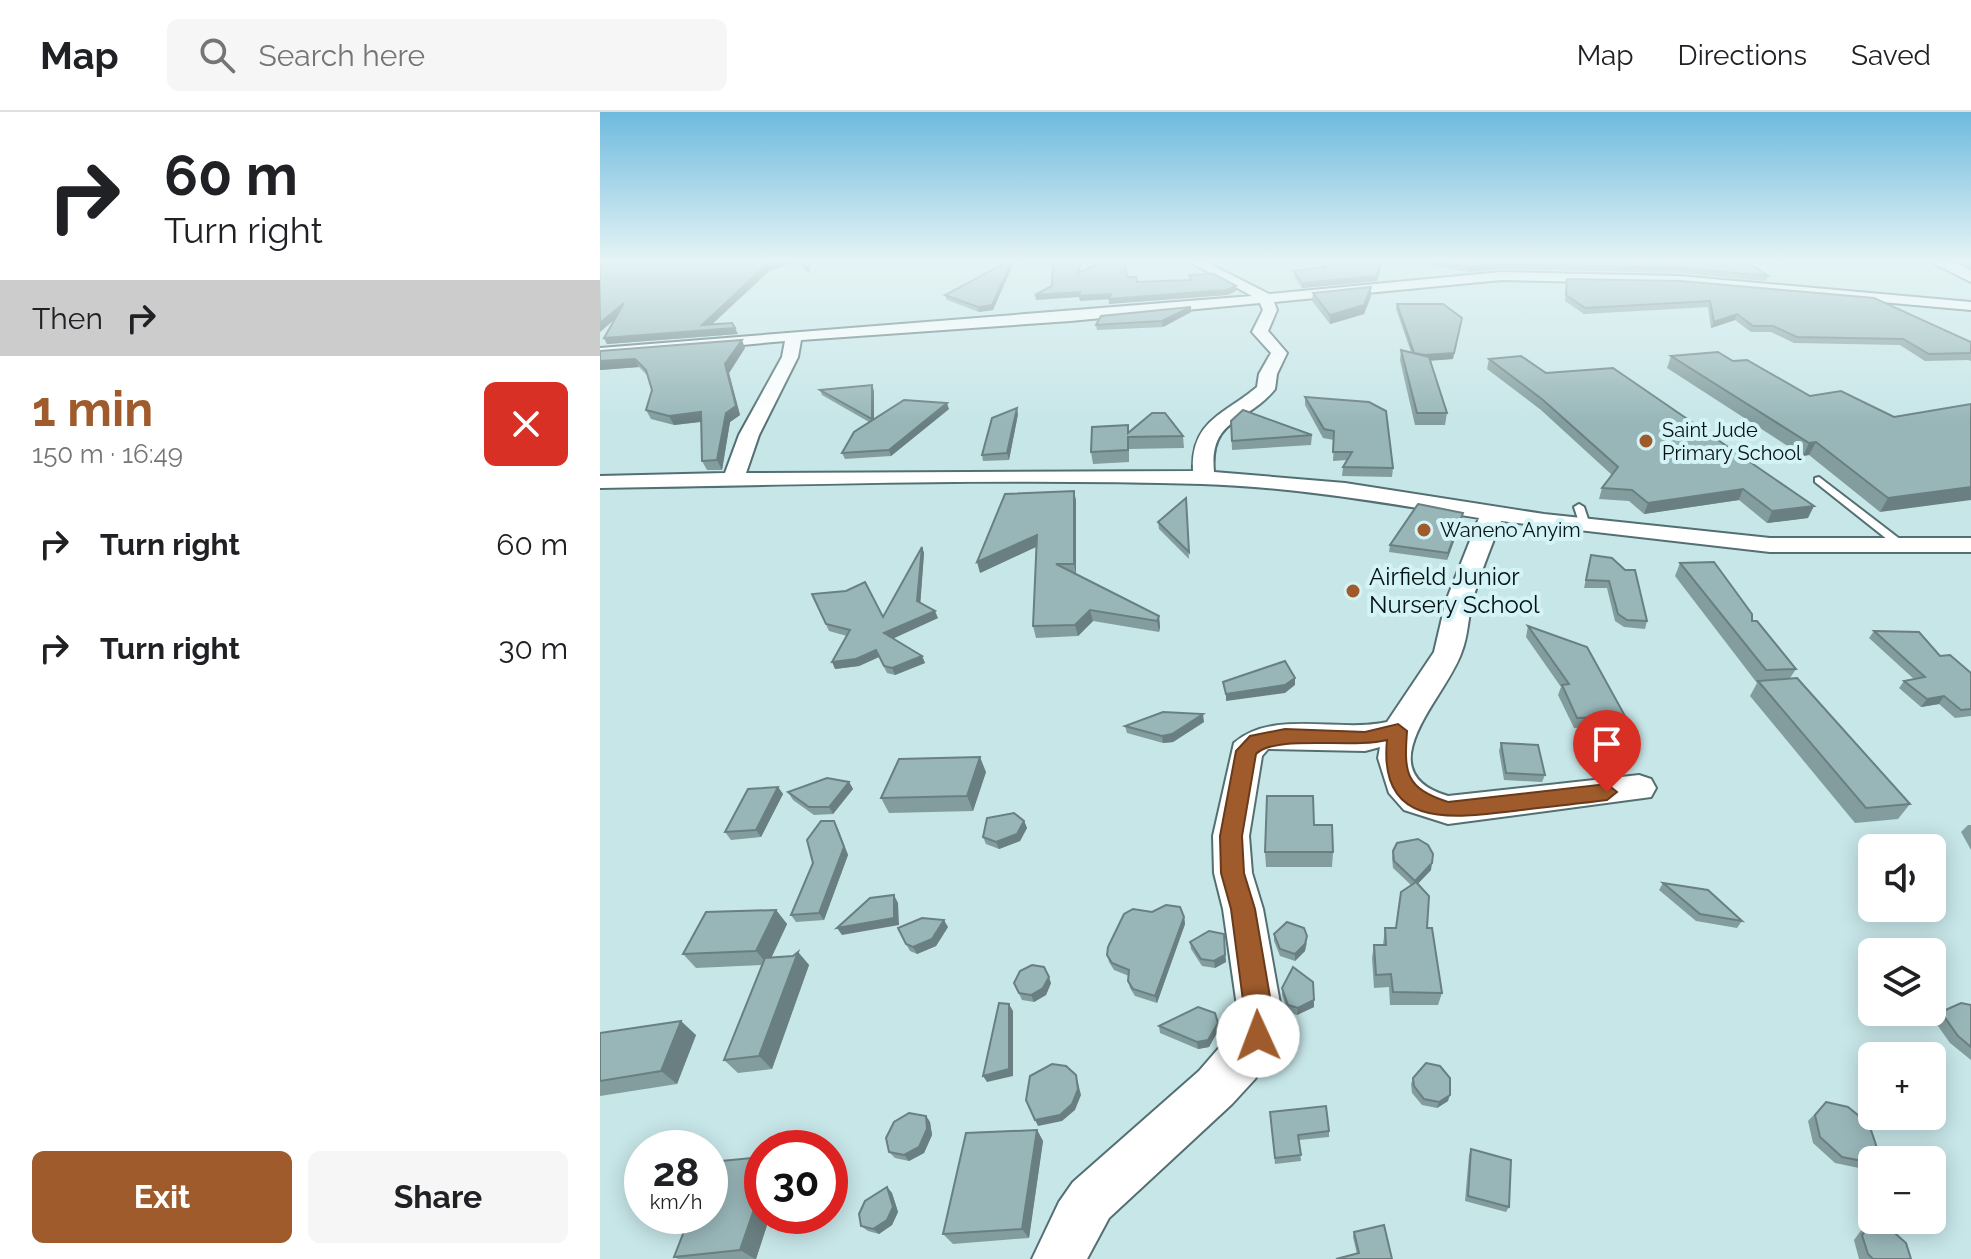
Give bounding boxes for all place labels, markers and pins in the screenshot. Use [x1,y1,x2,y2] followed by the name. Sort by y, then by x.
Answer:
[1662,418,1802,465] place label: Saint Jude Primary School
[1637,432,1655,450] marker: Saint Jude Primary School
[1440,518,1581,542] place label: Waneno Anyim
[1415,521,1433,539] marker: Waneno Anyim
[1369,562,1540,619] place label: Airfield Junior Nursery School
[1344,582,1362,600] marker: Airfield Junior Nursery School
[1573,710,1641,792] pin

